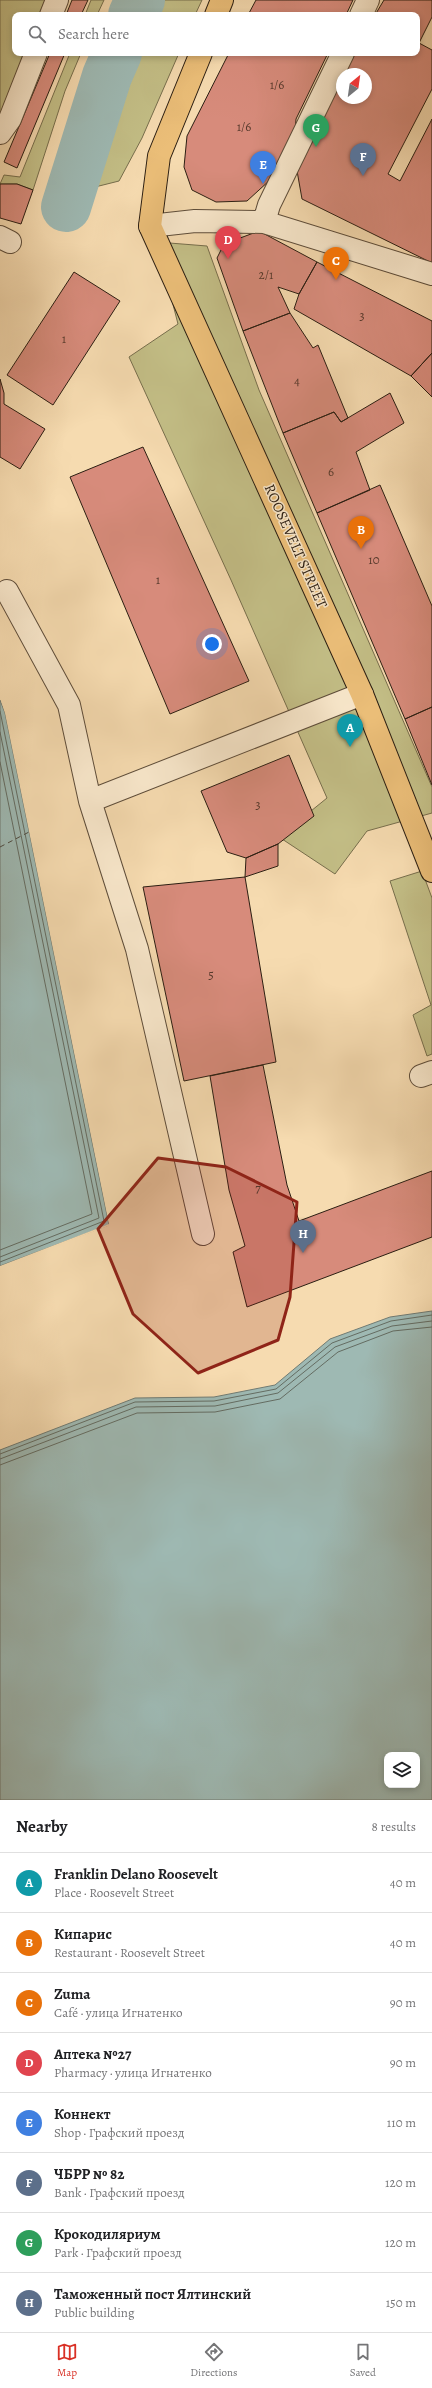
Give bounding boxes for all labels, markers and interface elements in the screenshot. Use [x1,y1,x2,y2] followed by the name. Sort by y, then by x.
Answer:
[12,12,420,56] search box
[26,23,48,45] icon: search
[58,24,129,44] text: Search here
[336,68,372,104] north arrow
[270,76,284,93] house number: 1/6
[303,114,329,147] pin: G
[237,118,251,135] house number: 1/6
[350,143,376,176] pin: F
[250,151,276,184] pin: E
[215,226,241,259] pin: D
[323,247,349,280] pin: C
[259,266,274,283] house number: 2/1
[359,307,365,324] house number: 3
[62,330,67,347] house number: 1
[294,372,300,389] house number: 4
[328,463,334,480] house number: 6
[260,481,333,612] street label: ROOSEVELT STREET
[348,516,374,549] pin: B
[368,551,380,568] house number: 10
[156,571,161,588] house number: 1
[202,634,222,654] your location
[337,714,363,747] pin: A
[255,796,261,813] house number: 3
[208,966,214,983] house number: 5
[255,1179,261,1196] house number: 7
[290,1220,316,1253] pin: H
[384,1752,420,1788] map controls
[384,1752,420,1788] button: layers
[16,1815,67,1838] text: Nearby
[372,1818,416,1835] text: 8 results
[54,1864,218,1884] text: Franklin Delano Roosevelt
[25,1874,33,1891] text: A
[390,1874,416,1891] text: 40 m
[54,1884,174,1901] text: Place · Roosevelt Street
[54,1924,112,1944] text: Кипариc
[25,1934,33,1951] text: B
[390,1934,416,1951] text: 40 m
[54,1944,205,1961] text: Restaurant · Roosevelt Street
[54,1984,91,2004] text: Zuma
[25,1994,33,2011] text: C
[390,1994,416,2011] text: 90 m
[54,2004,183,2021] text: Café · улица Игнатенко
[54,2044,131,2064] text: Аптека №27
[24,2054,34,2071] text: D
[390,2054,416,2071] text: 90 m
[54,2064,212,2081] text: Pharmacy · улица Игнатенко
[54,2104,111,2124] text: Коннект
[25,2114,33,2131] text: E
[387,2114,416,2131] text: 110 m
[54,2124,184,2141] text: Shop · Графский проезд
[54,2164,125,2184] text: ЧБРР № 82
[26,2174,32,2191] text: F
[385,2174,416,2191] text: 120 m
[54,2184,185,2201] text: Bank · Графский проезд
[54,2224,161,2244] text: Крокодиляриум
[25,2234,33,2251] text: G
[385,2234,416,2251] text: 120 m
[54,2244,182,2261] text: Park · Графский проезд
[54,2284,251,2304] text: Таможенный пост Ялтинский
[24,2294,34,2311] text: H
[386,2294,416,2311] text: 150 m
[54,2304,134,2321] text: Public building
[56,2341,78,2380] tab: Map
[190,2341,238,2380] tab: Directions
[350,2341,376,2380] tab: Saved

